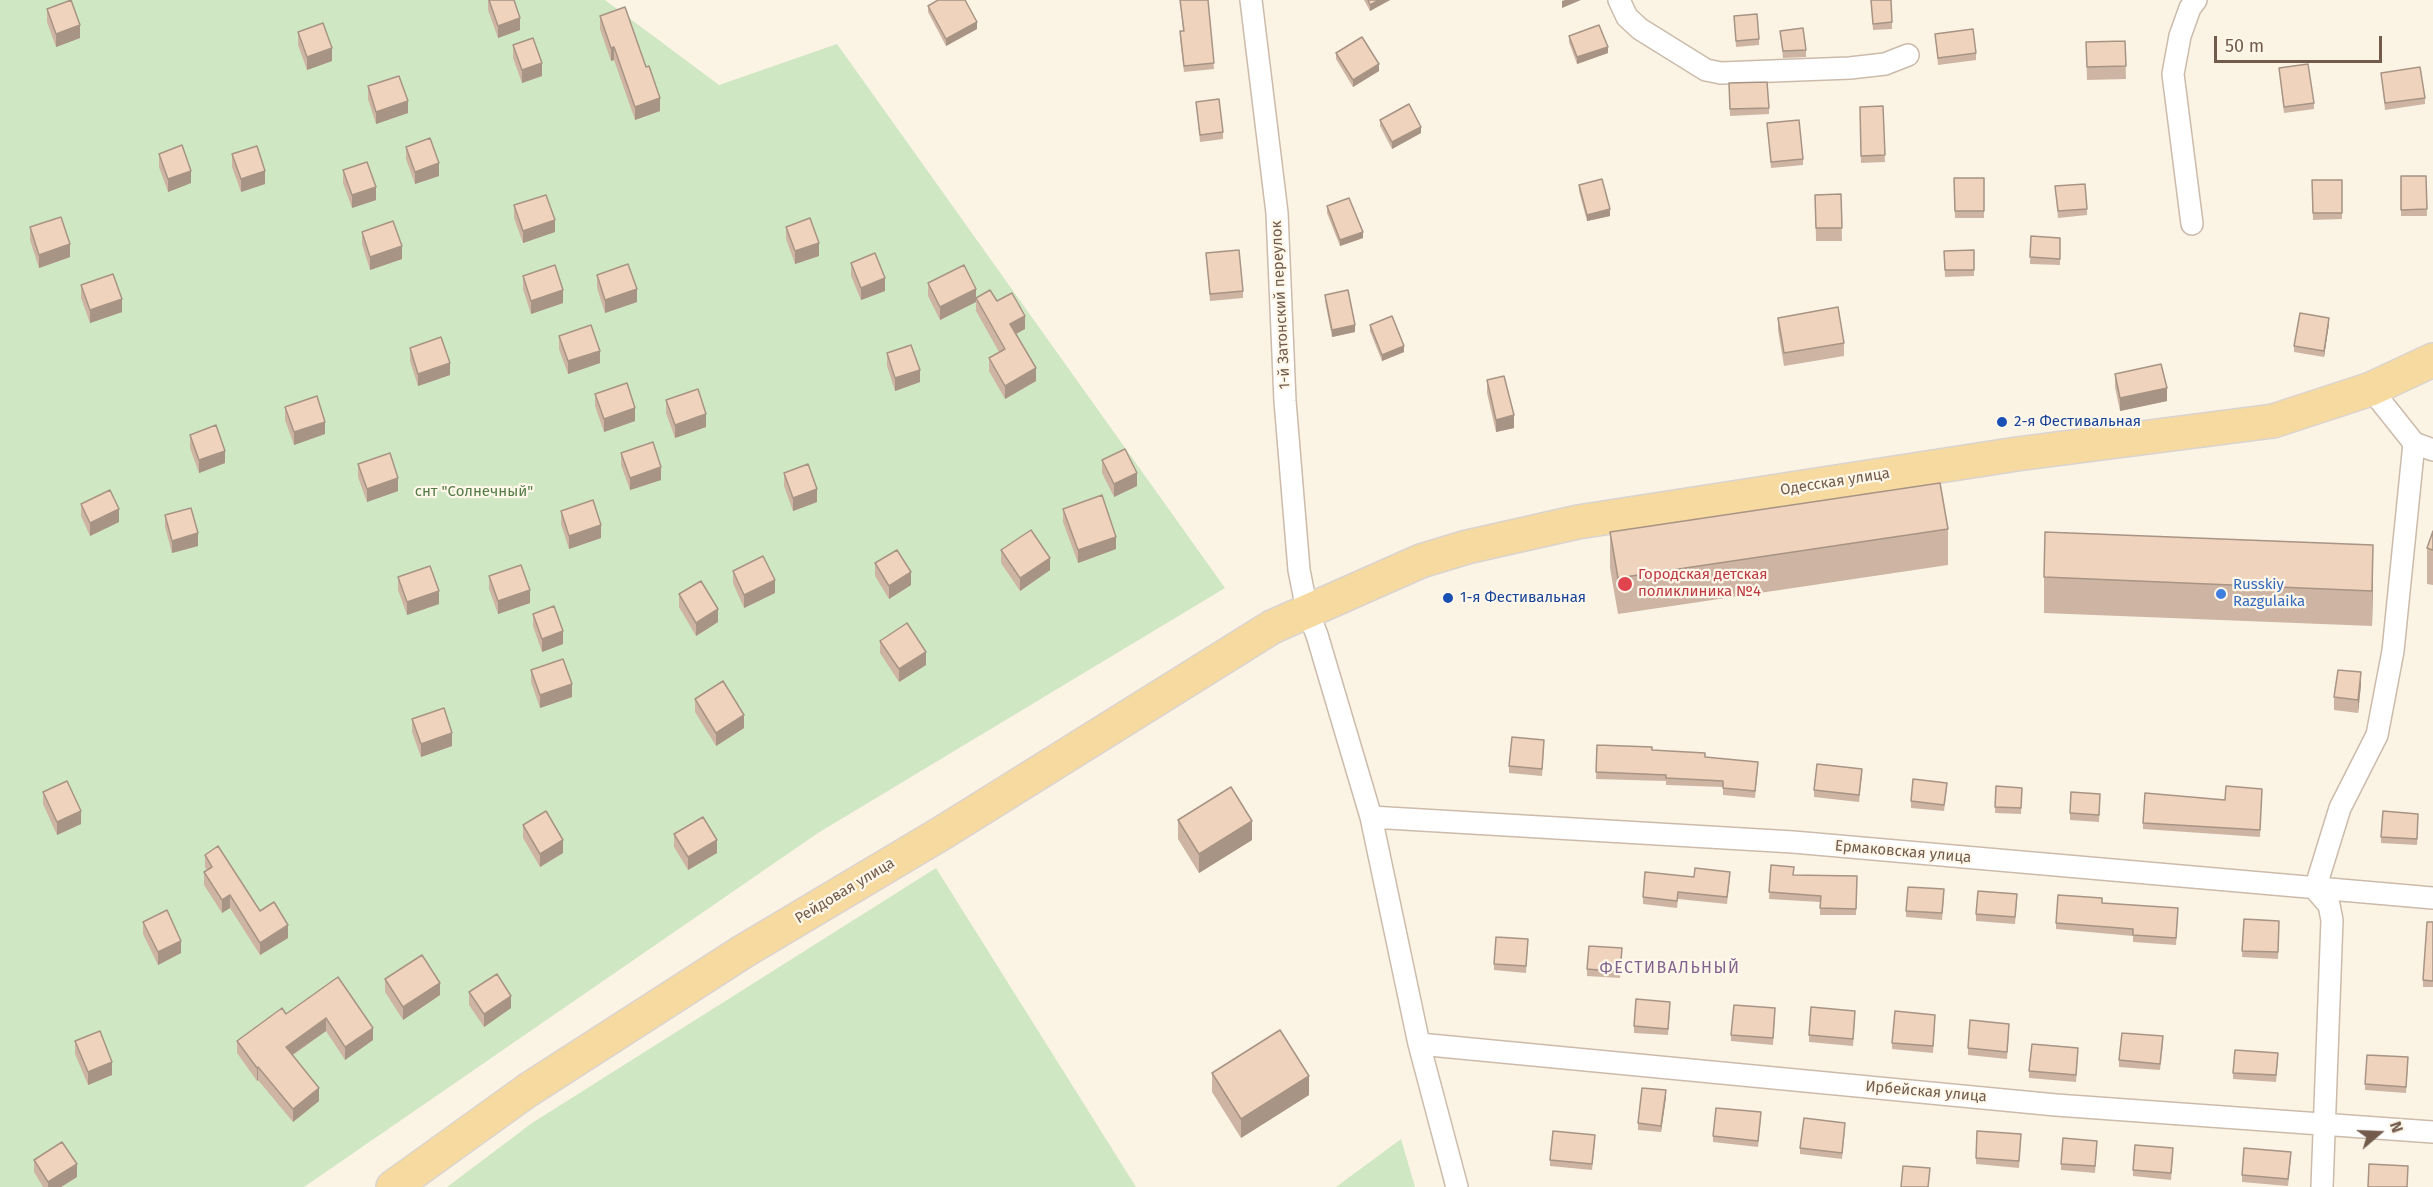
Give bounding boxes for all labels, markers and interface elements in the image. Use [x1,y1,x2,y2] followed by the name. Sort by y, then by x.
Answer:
[2217,24,2385,62] scale bar
[2225,35,2264,57] text: 50 m
[1268,220,1294,390] street label: 1-й Затонский переулок
[2014,413,2141,431] place label: 2-я Фестивальная
[1995,415,2009,429] marker: 2-я Фестивальная
[1779,464,1891,500] street label: Одесская улица
[415,483,533,501] park label: снт "Солнечный"
[1638,566,1768,601] place label: Городская детская поликлиника №4
[1616,575,1634,593] marker: Городская детская поликлиника №4
[2233,576,2305,611] place label: Russkiy Razgulaika
[2214,587,2228,601] marker: Russkiy Razgulaika
[1460,589,1586,607] place label: 1-я Фестивальная
[1441,591,1455,605] marker: 1-я Фестивальная
[1834,837,1972,867] street label: Ермаковская улица
[792,854,898,928] street label: Рейдовая улица
[1600,959,1740,979] district label: ФЕСТИВАЛЬНЫЙ
[1864,1078,1988,1106] street label: Ирбейская улица
[2349,1103,2409,1163] north arrow
[2386,1119,2407,1135] text: N

